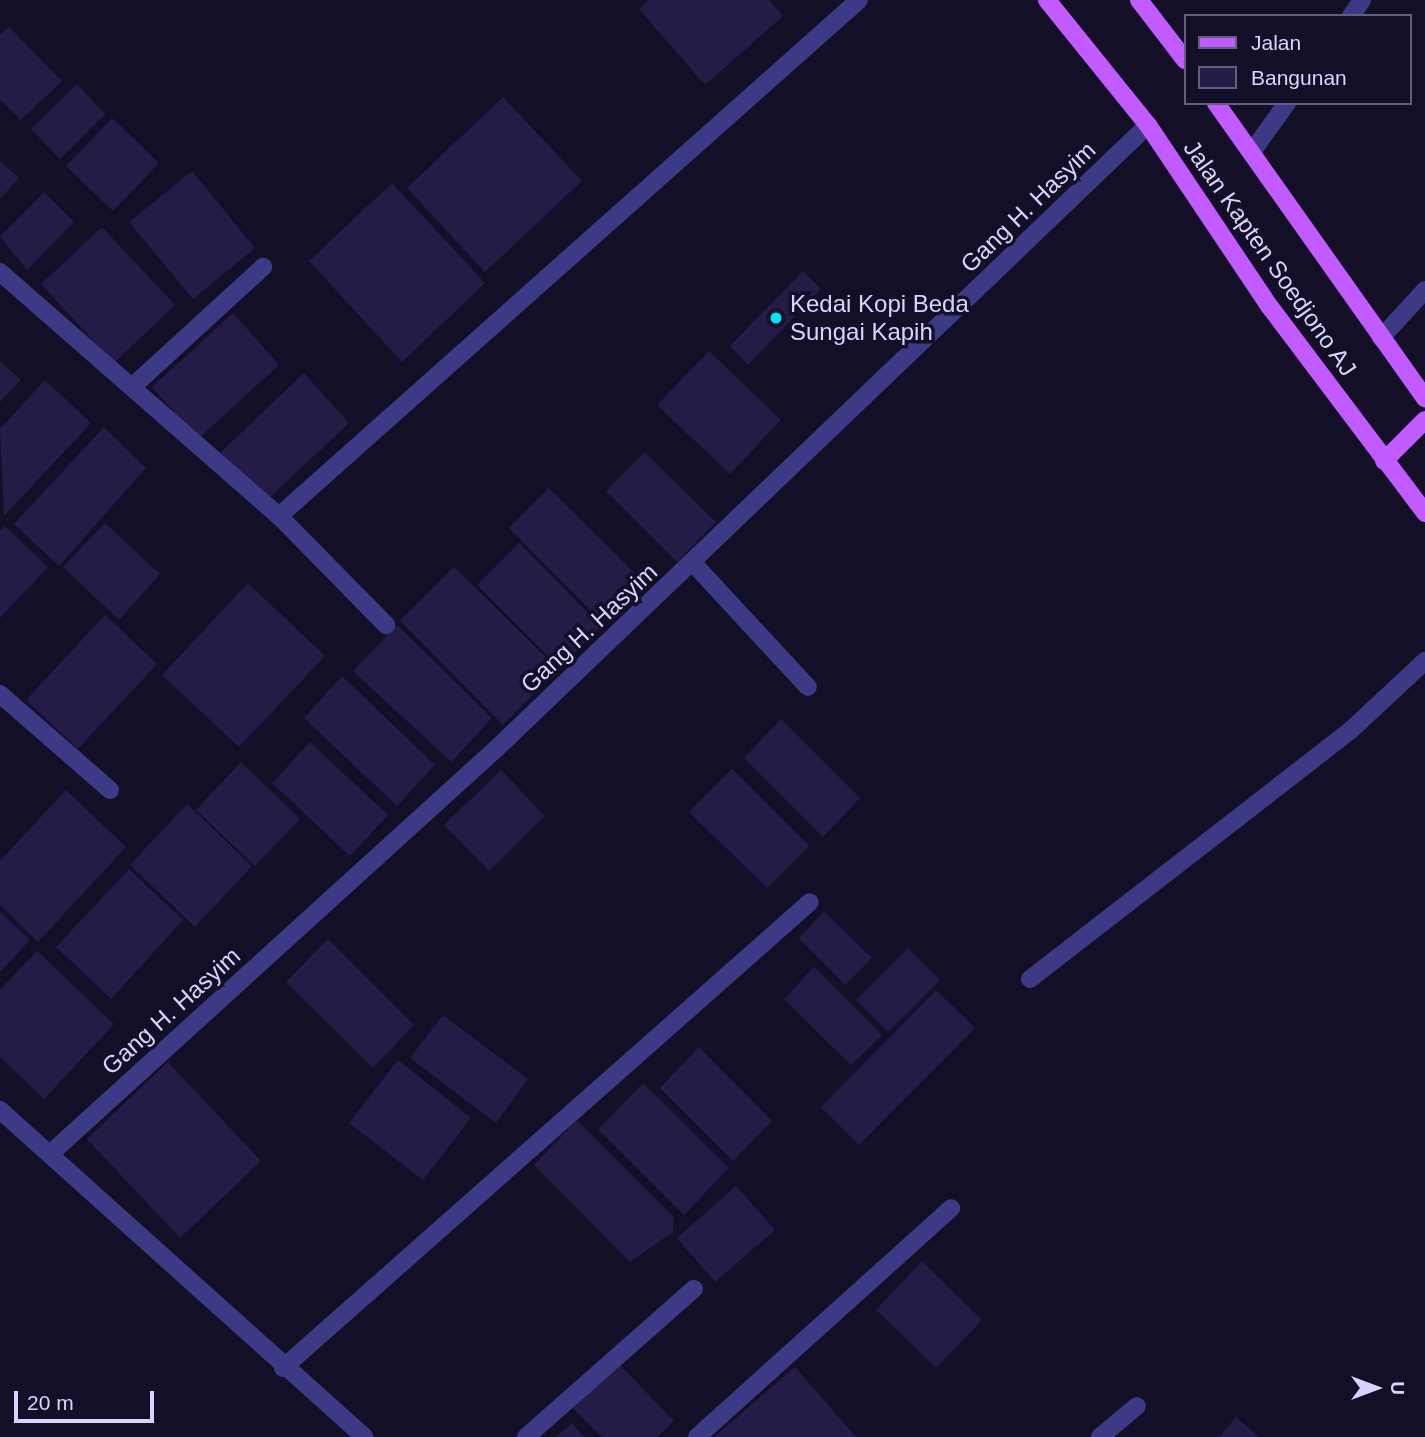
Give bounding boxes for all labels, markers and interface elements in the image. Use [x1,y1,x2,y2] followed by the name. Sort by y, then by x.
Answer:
[1184,14,1411,105] legend
[1251,31,1301,54] text: Jalan
[1251,66,1347,89] text: Bangunan
[1177,134,1363,382] street label: Jalan Kapten Soedjono AJ
[955,135,1101,279] street label: Gang H. Hasyim
[790,290,969,346] place label: Kedai Kopi Beda Sungai Kapih
[768,310,784,326] marker: Kedai Kopi Beda Sungai Kapih
[515,557,663,699] street label: Gang H. Hasyim
[96,941,246,1081] street label: Gang H. Hasyim
[1341,1353,1411,1423] north arrow
[18,1378,158,1422] scale bar
[1387,1381,1408,1395] text: U
[27,1391,74,1414] text: 20 m

